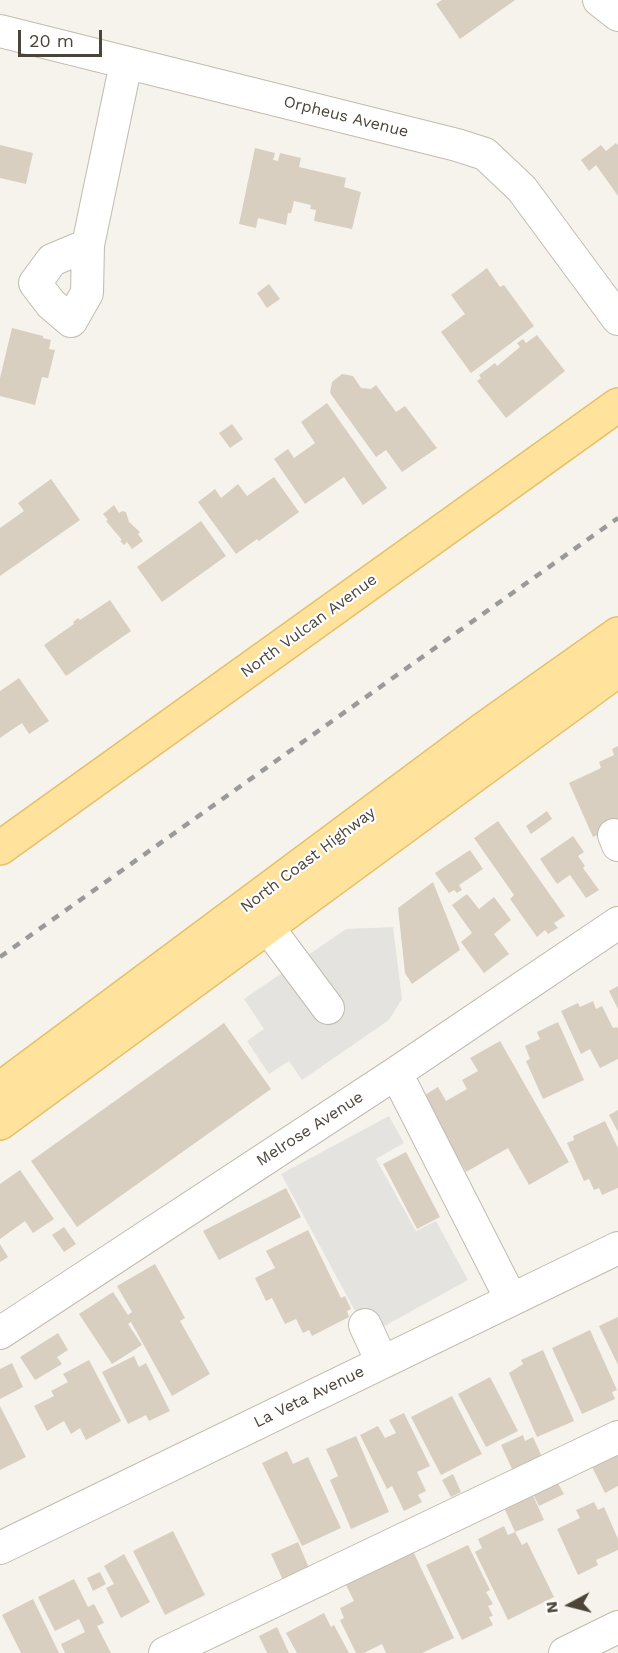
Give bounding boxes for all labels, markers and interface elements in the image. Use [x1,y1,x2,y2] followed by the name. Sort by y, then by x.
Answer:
[21,18,105,56] scale bar
[29,30,74,51] text: 20 m
[282,92,410,142] street label: Orpheus Avenue
[237,570,381,682] street label: North Vulcan Avenue
[237,803,379,917] street label: North Coast Highway
[253,1087,367,1171] street label: Melrose Avenue
[251,1362,367,1432] street label: La Veta Avenue
[540,1575,600,1635] north arrow
[541,1600,562,1614] text: N

